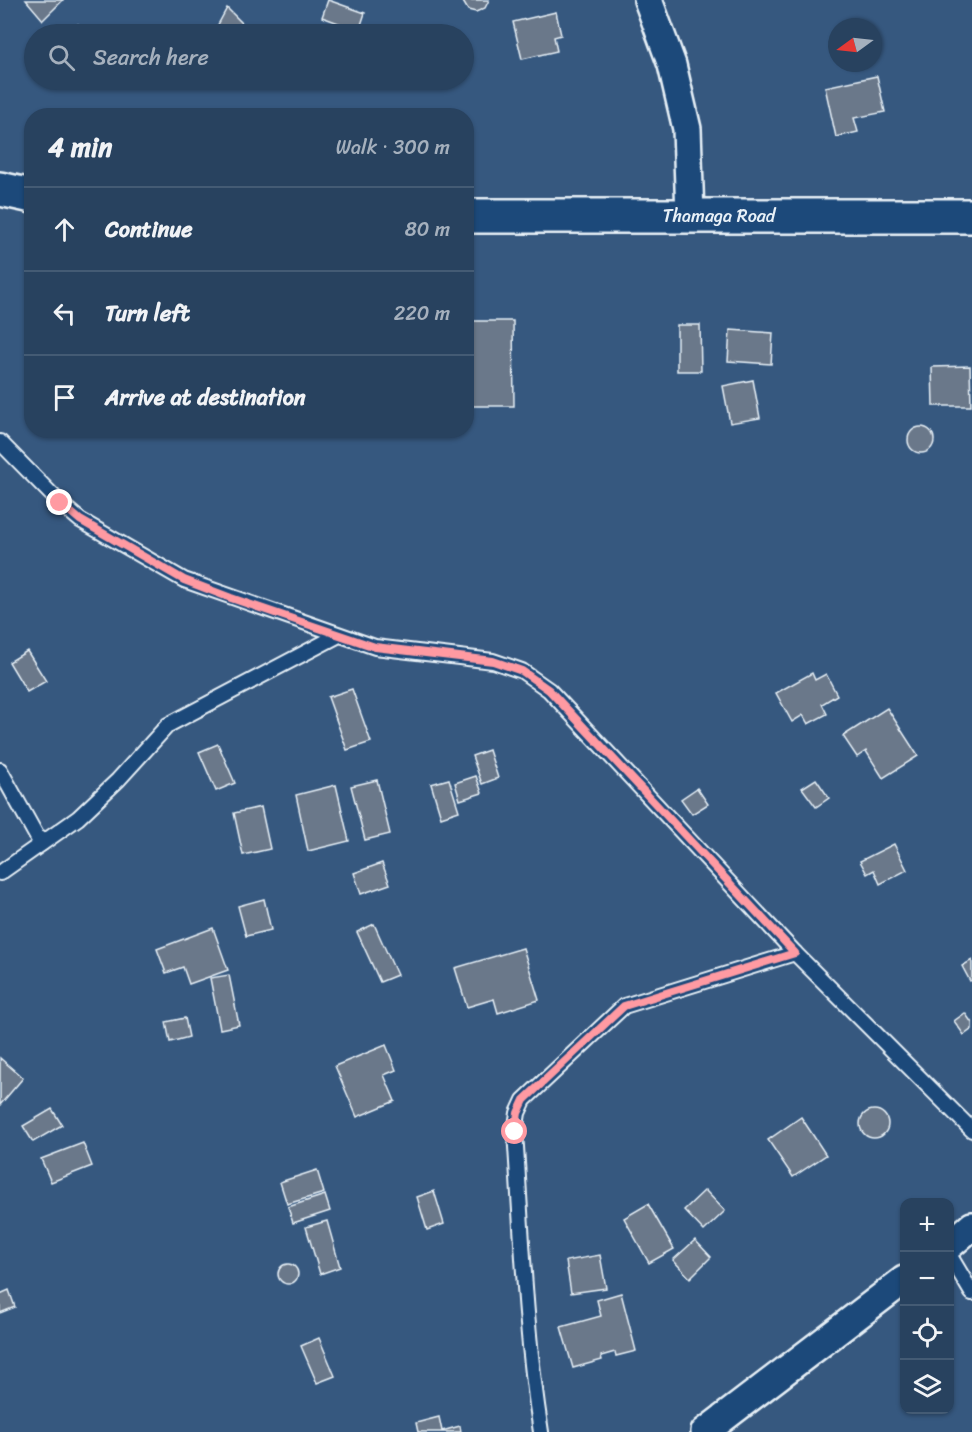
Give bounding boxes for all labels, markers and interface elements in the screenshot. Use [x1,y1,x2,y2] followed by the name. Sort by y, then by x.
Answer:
[828,18,882,72] north arrow
[24,24,474,90] search box
[93,38,209,77] text: Search here
[45,41,78,74] icon: search
[48,124,112,170] text: 4 min
[336,130,450,165] text: Walk · 300 m
[663,200,777,232] street label: Thamaga Road
[105,210,193,249] text: Continue
[405,212,450,247] text: 80 m
[48,213,81,246] icon: ahead
[105,294,190,333] text: Turn left
[394,296,450,331] text: 220 m
[48,297,81,330] icon: left
[105,378,306,417] text: Arrive at destination
[48,381,81,414] icon: arrive
[46,489,72,515] route end
[501,1118,527,1144] route start
[900,1198,954,1414] map controls
[900,1198,954,1252] button: +
[900,1252,954,1306] button: −
[900,1306,954,1360] button: locate
[900,1360,954,1414] button: layers

